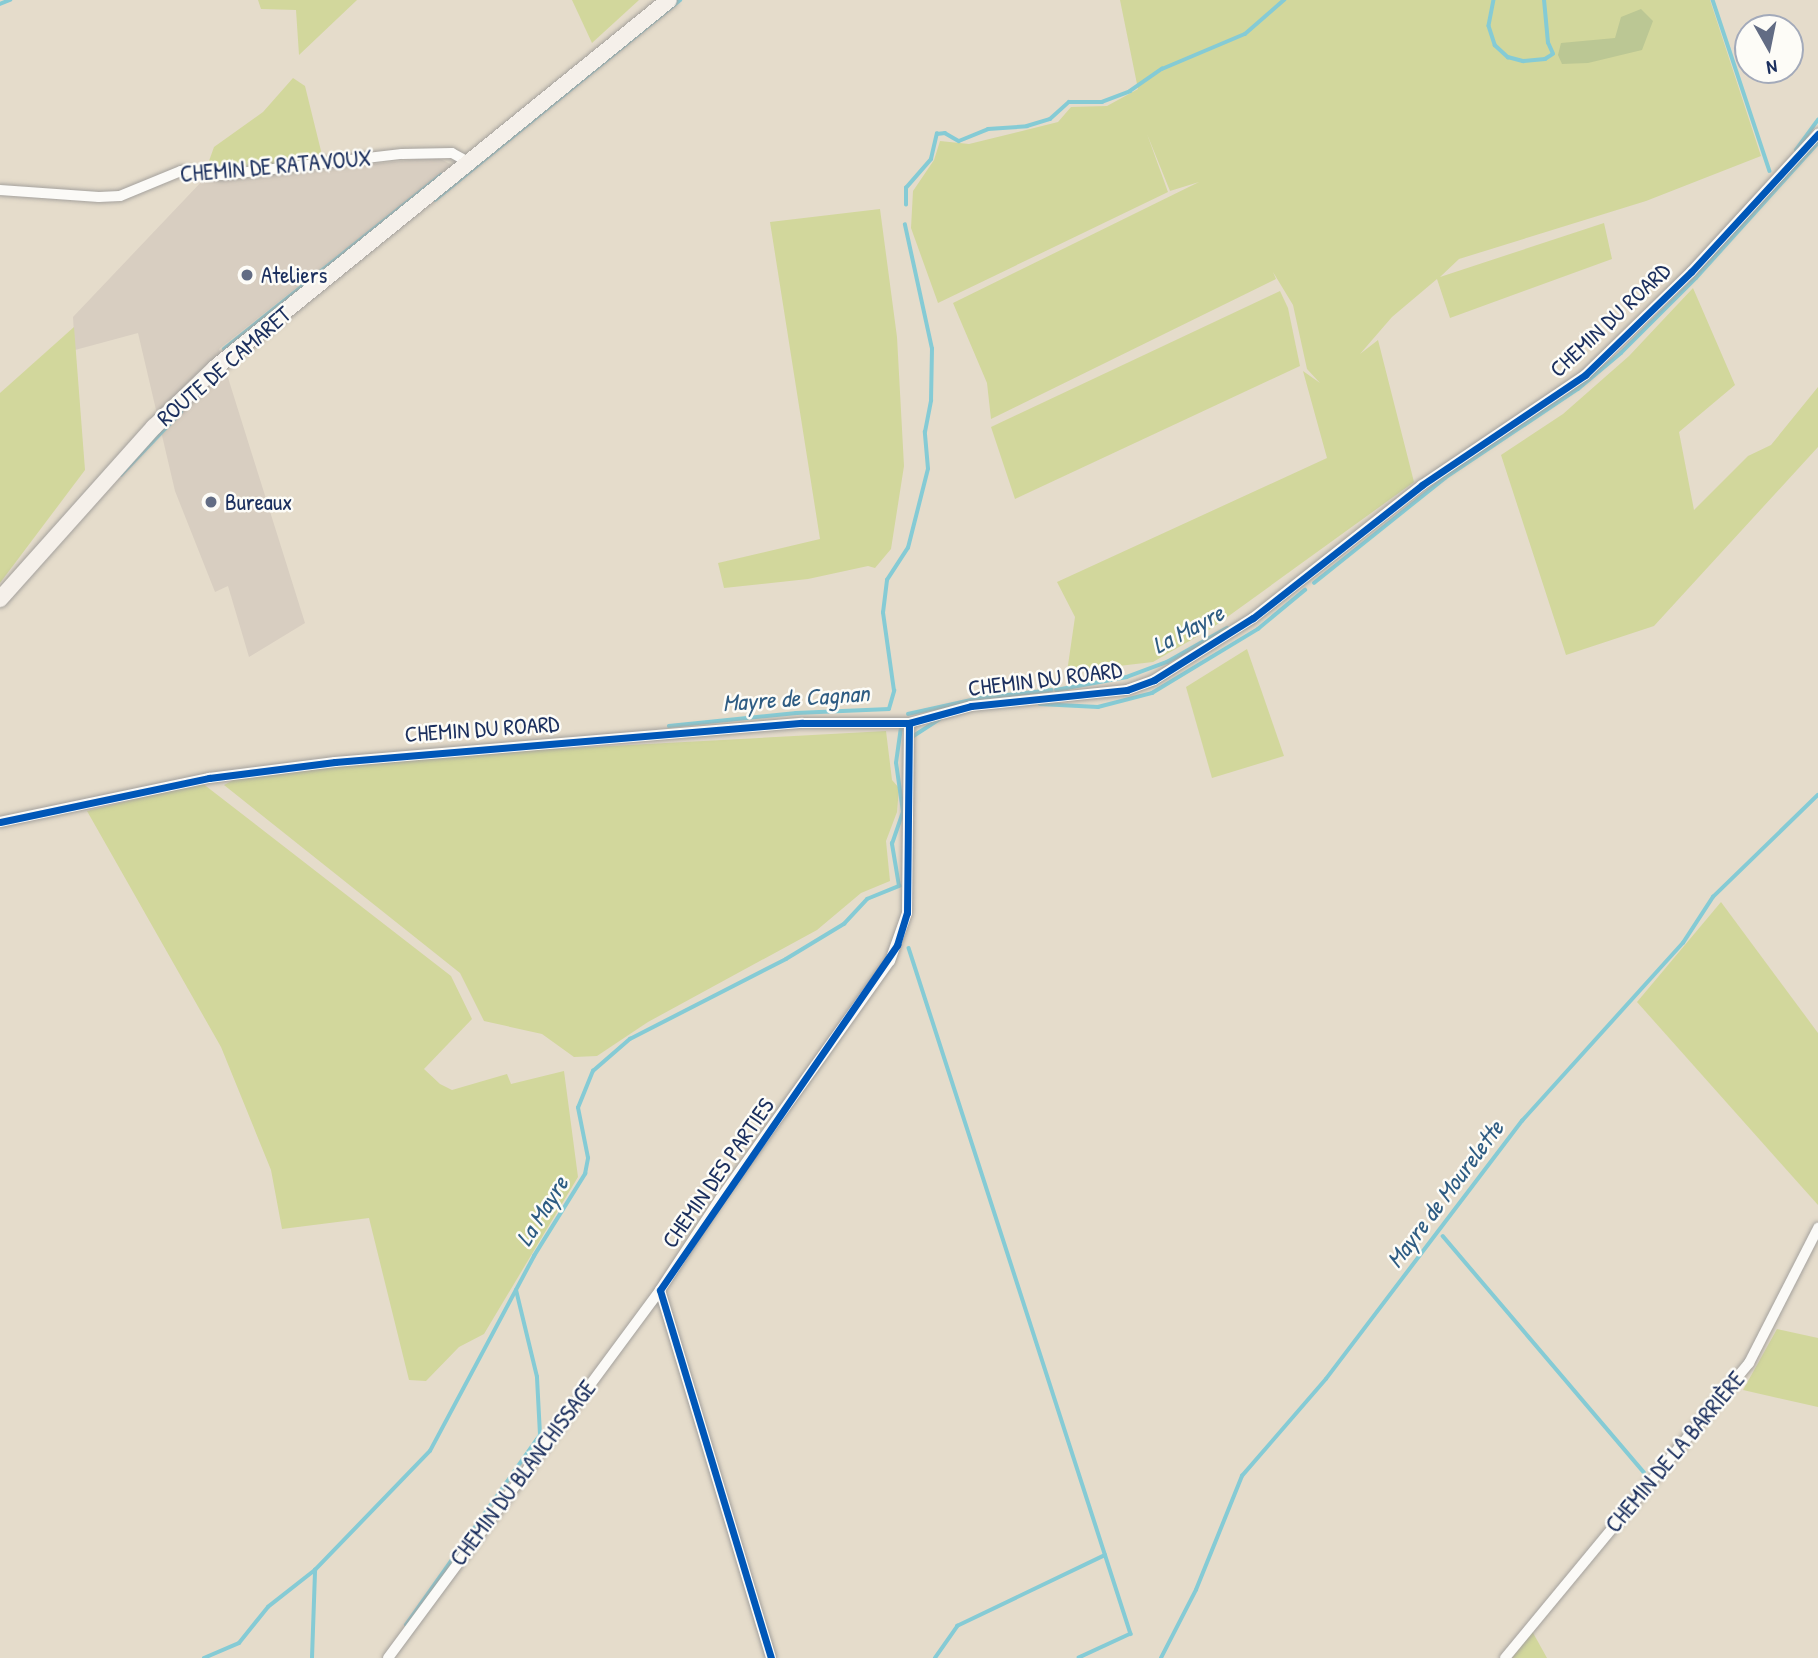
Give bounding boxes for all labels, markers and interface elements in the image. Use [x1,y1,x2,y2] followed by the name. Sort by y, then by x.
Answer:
[1734,14,1804,84] north arrow
[1765,54,1779,81] text: N
[179,144,373,188] street label: CHEMIN DE RATAVOUX
[1544,257,1676,383] street label: CHEMIN DU ROARD
[261,261,327,289] place label: Ateliers
[239,267,255,283] marker: Ateliers
[151,300,297,432] street label: ROUTE DE CAMARET
[225,488,292,516] place label: Bureaux
[203,494,219,510] marker: Bureaux
[1147,598,1229,660] water label: La Mayre
[966,656,1124,702] street label: CHEMIN DU ROARD
[722,679,870,717] water label: Mayre de Cagnan
[404,710,560,748] street label: CHEMIN DU ROARD
[656,1093,780,1253] street label: CHEMIN DES PARTIES
[1380,1115,1510,1273] water label: Mayre de Mourelette
[510,1171,574,1251] water label: La Mayre
[1600,1366,1750,1538] street label: CHEMIN DE LA BARRIÈRE
[444,1375,602,1571] street label: CHEMIN DU BLANCHISSAGE

